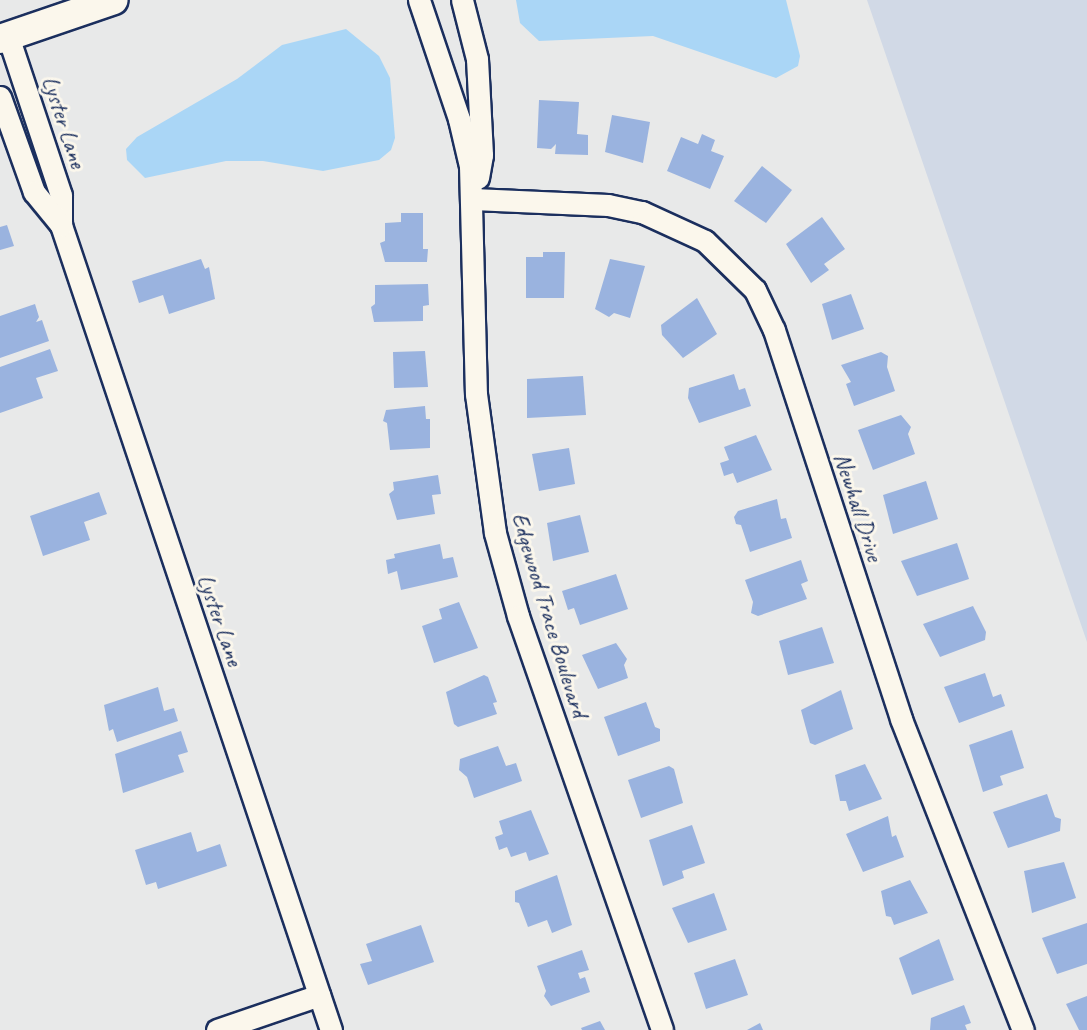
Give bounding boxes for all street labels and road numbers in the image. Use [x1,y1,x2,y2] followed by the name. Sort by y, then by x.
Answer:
[36,72,92,172] street label: Lyster Lane
[827,449,889,565] street label: Newhall Drive
[504,510,594,720] street label: Edgewood Trace Boulevard
[191,570,249,670] street label: Lyster Lane

